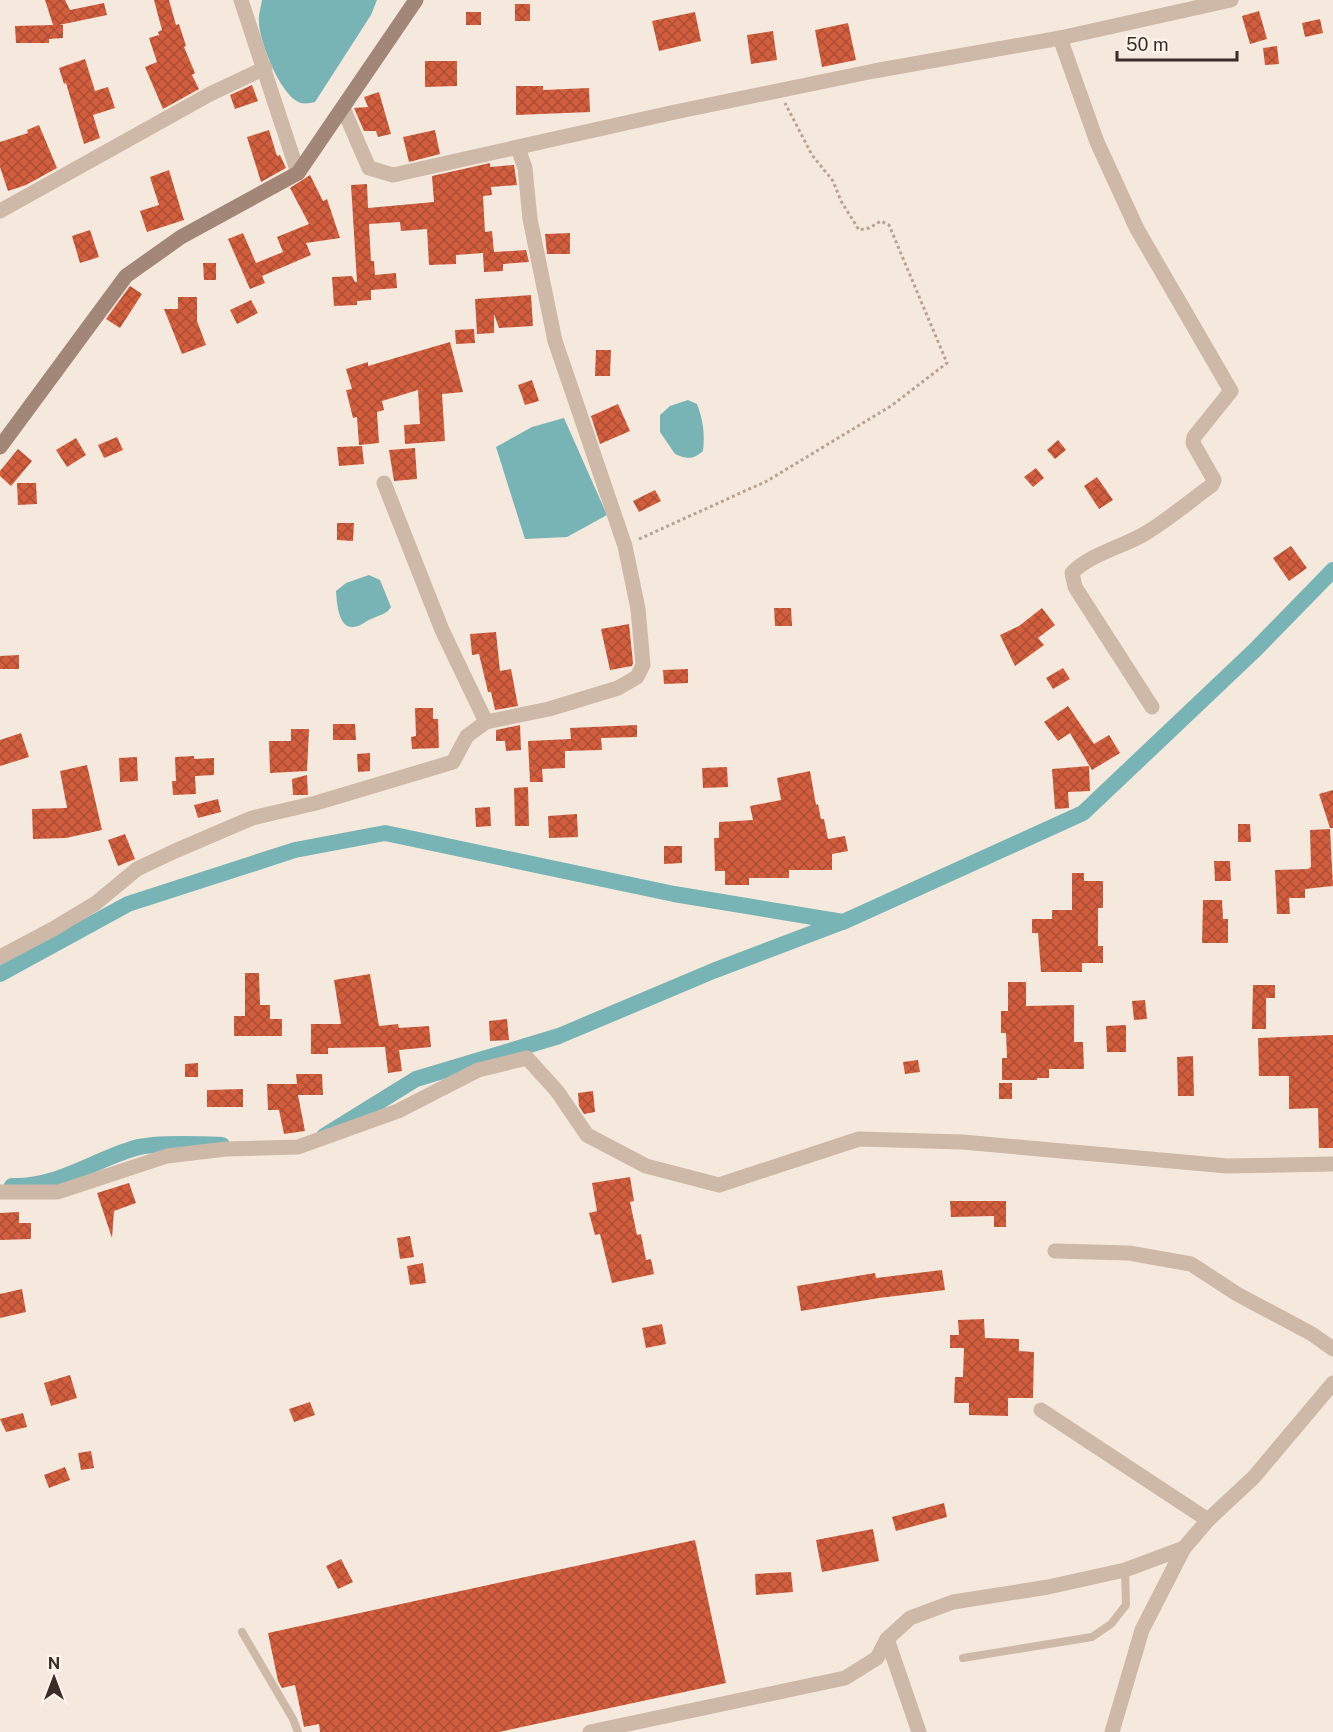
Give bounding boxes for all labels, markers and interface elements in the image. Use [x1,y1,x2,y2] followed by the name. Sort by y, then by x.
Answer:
[1117,24,1237,62] scale bar
[1126,34,1169,55] text: 50 m
[24,1648,84,1708] north arrow
[48,1654,60,1673] text: N

